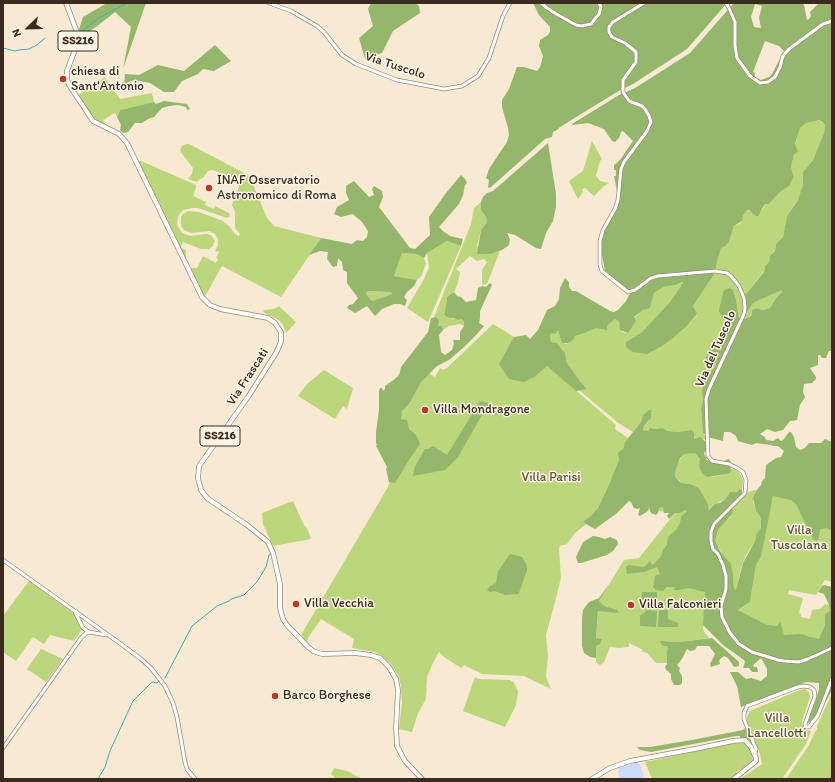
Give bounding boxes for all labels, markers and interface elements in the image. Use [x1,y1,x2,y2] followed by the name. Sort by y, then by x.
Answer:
[8,8,48,48] north arrow
[9,27,24,39] text: N
[58,31,98,51] road number: SS216
[363,49,427,83] street label: Via Tuscolo
[71,64,144,95] place label: chiesa di Sant'Antonio
[58,74,68,84] marker: chiesa di Sant'Antonio
[217,173,336,204] place label: INAF Osservatorio Astronomico di Roma
[204,183,214,193] marker: INAF Osservatorio Astronomico di Roma
[692,308,740,390] street label: Via del Tuscolo
[224,345,272,409] street label: Via Frascati
[433,402,530,418] place label: Villa Mondragone
[420,405,430,415] marker: Villa Mondragone
[200,426,240,446] road number: SS216
[521,470,581,486] park label: Villa Parisi
[771,523,827,554] park label: Villa Tuscolana
[304,596,374,612] place label: Villa Vecchia
[639,597,721,613] place label: Villa Falconieri
[291,599,301,609] marker: Villa Vecchia
[626,600,636,610] marker: Villa Falconieri
[283,688,371,704] place label: Barco Borghese
[270,691,280,701] marker: Barco Borghese
[747,711,807,742] park label: Villa Lancellotti

